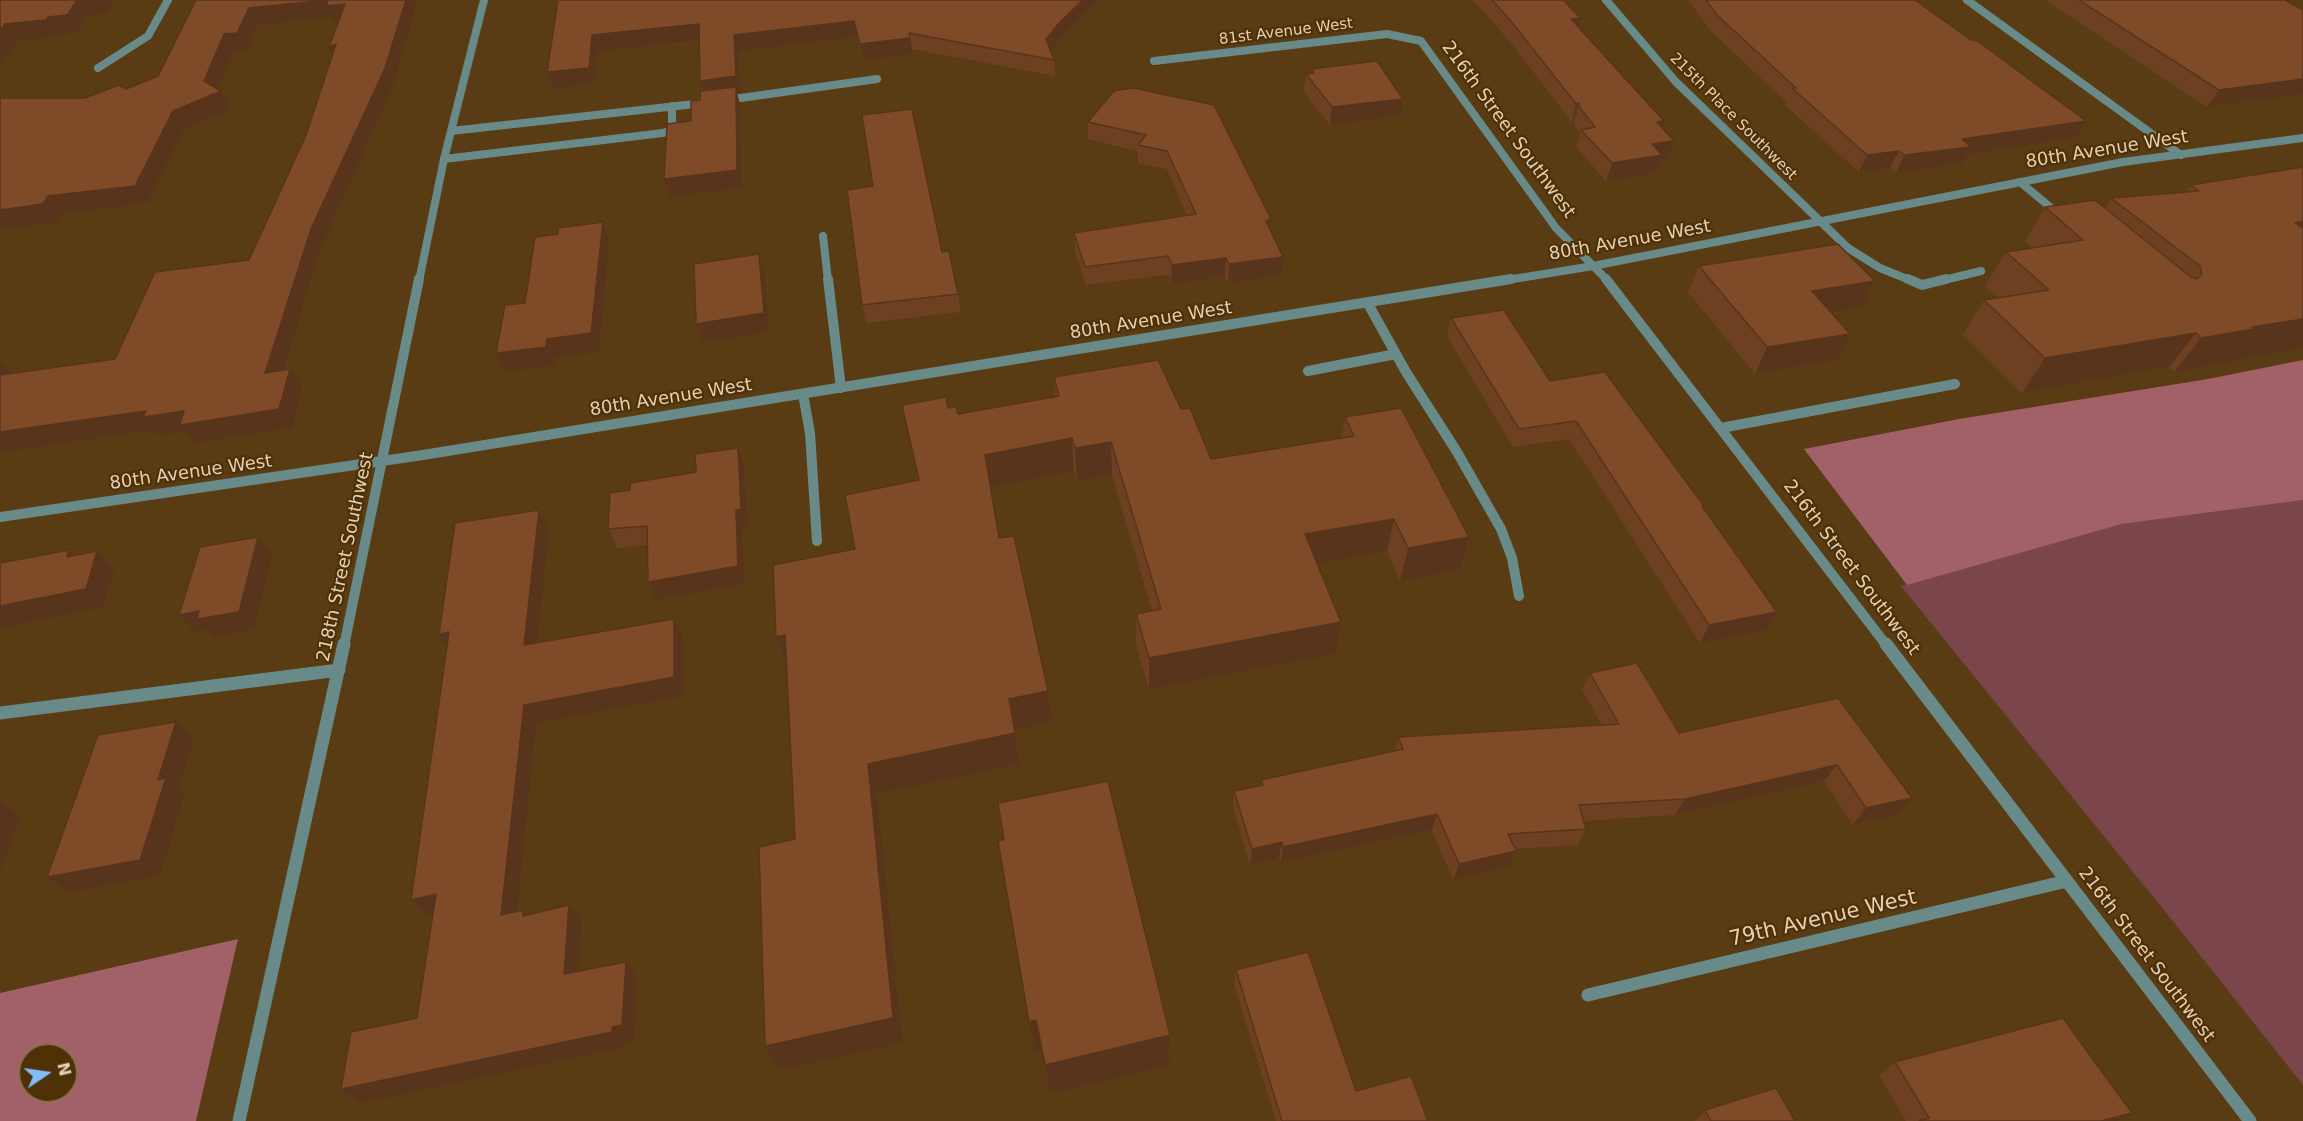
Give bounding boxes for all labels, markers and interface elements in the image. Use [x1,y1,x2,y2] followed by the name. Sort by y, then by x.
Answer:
[1218,15,1354,49] street label: 81st Avenue West
[1437,37,1579,223] street label: 216th Street Southwest
[1666,50,1800,184] street label: 215th Place Southwest
[2024,127,2190,173] street label: 80th Avenue West
[1547,216,1713,266] street label: 80th Avenue West
[1068,298,1234,344] street label: 80th Avenue West
[588,375,754,421] street label: 80th Avenue West
[313,450,379,664] street label: 218th Street Southwest
[108,451,274,495] street label: 80th Avenue West
[1778,476,1924,660] street label: 216th Street Southwest
[2073,863,2219,1047] street label: 216th Street Southwest
[1727,885,1919,953] street label: 79th Avenue West
[18,1043,78,1103] north arrow
[53,1061,75,1078] text: N

